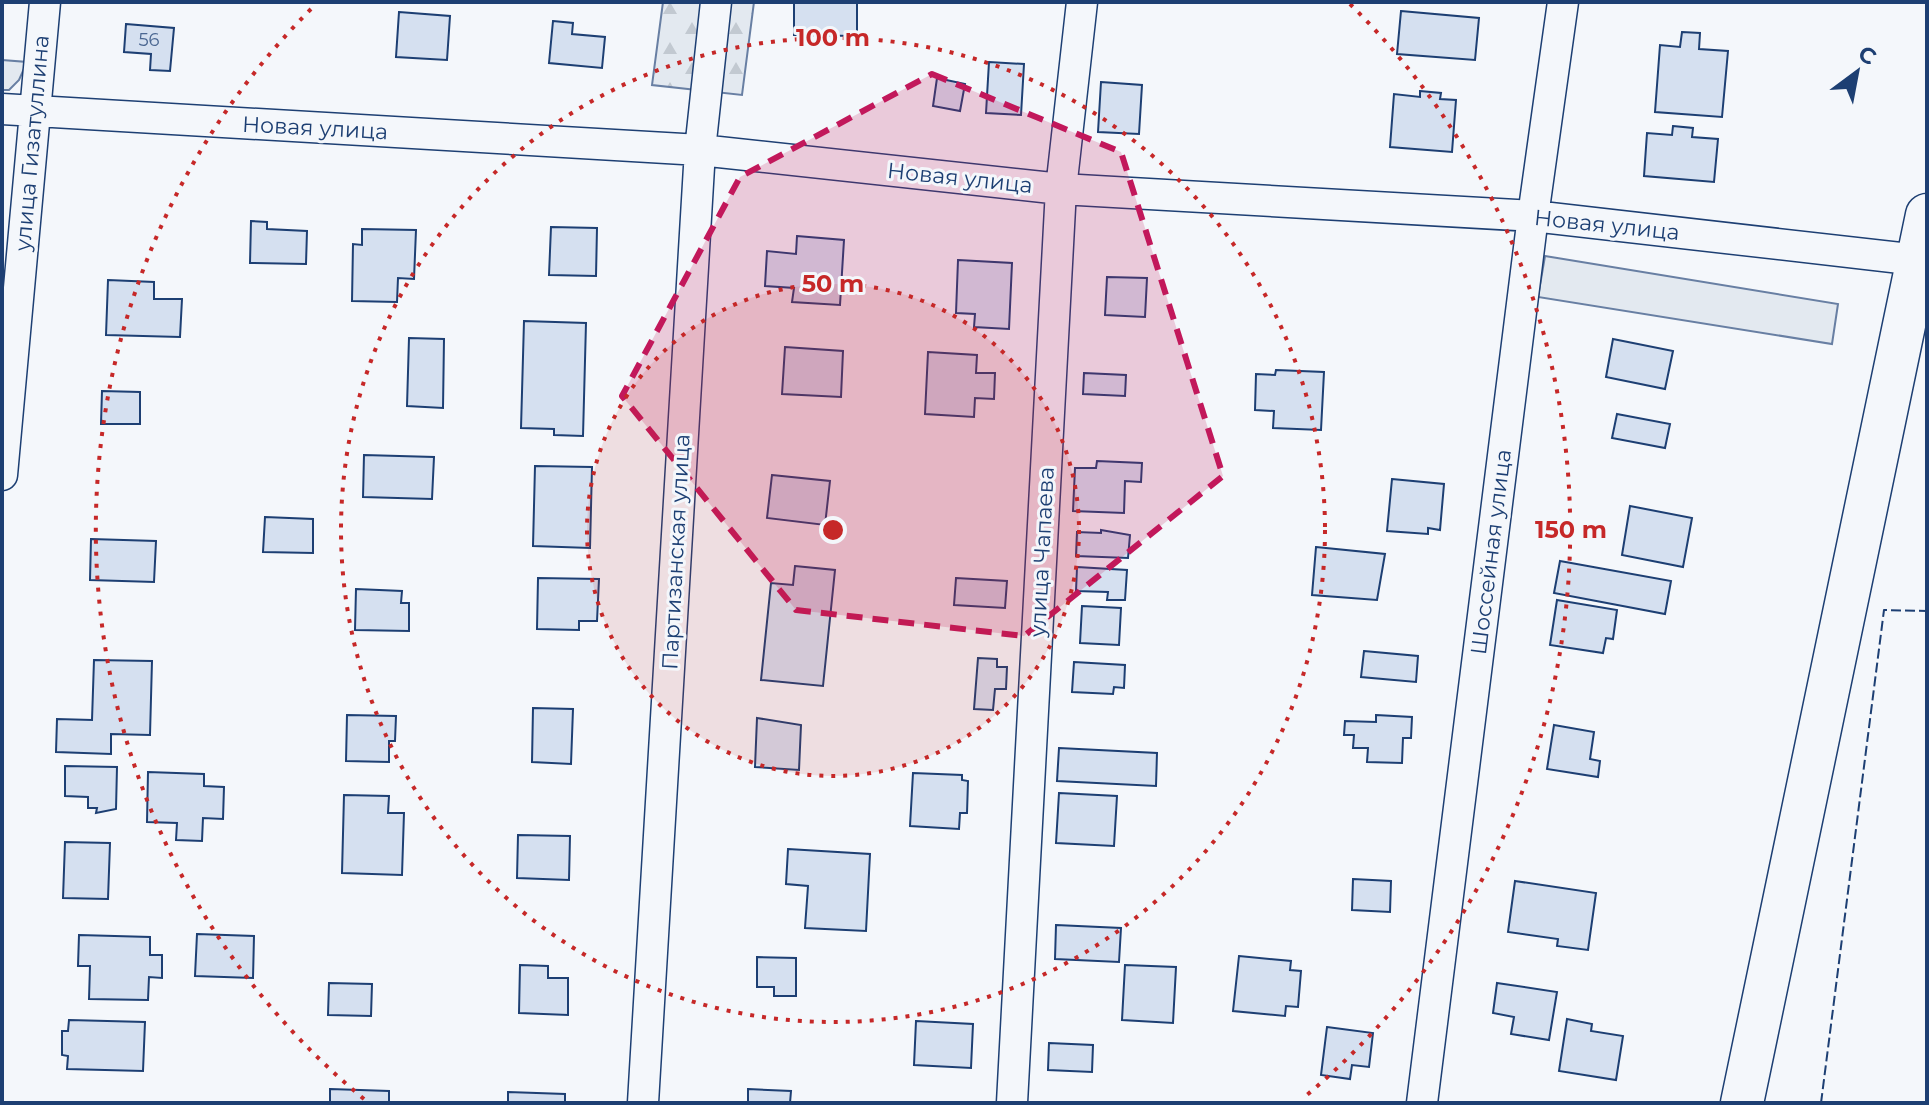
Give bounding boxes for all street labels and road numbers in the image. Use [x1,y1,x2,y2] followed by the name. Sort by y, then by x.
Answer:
[9,34,55,253] street label: улица Гизатуллина
[241,111,389,145] street label: Новая улица
[886,157,1034,199] street label: Новая улица
[1533,204,1681,246] street label: Новая улица
[656,433,696,671] street label: Партизанская улица
[1465,448,1517,656] street label: Шоссейная улица
[1024,466,1060,639] street label: улица Чапаева

